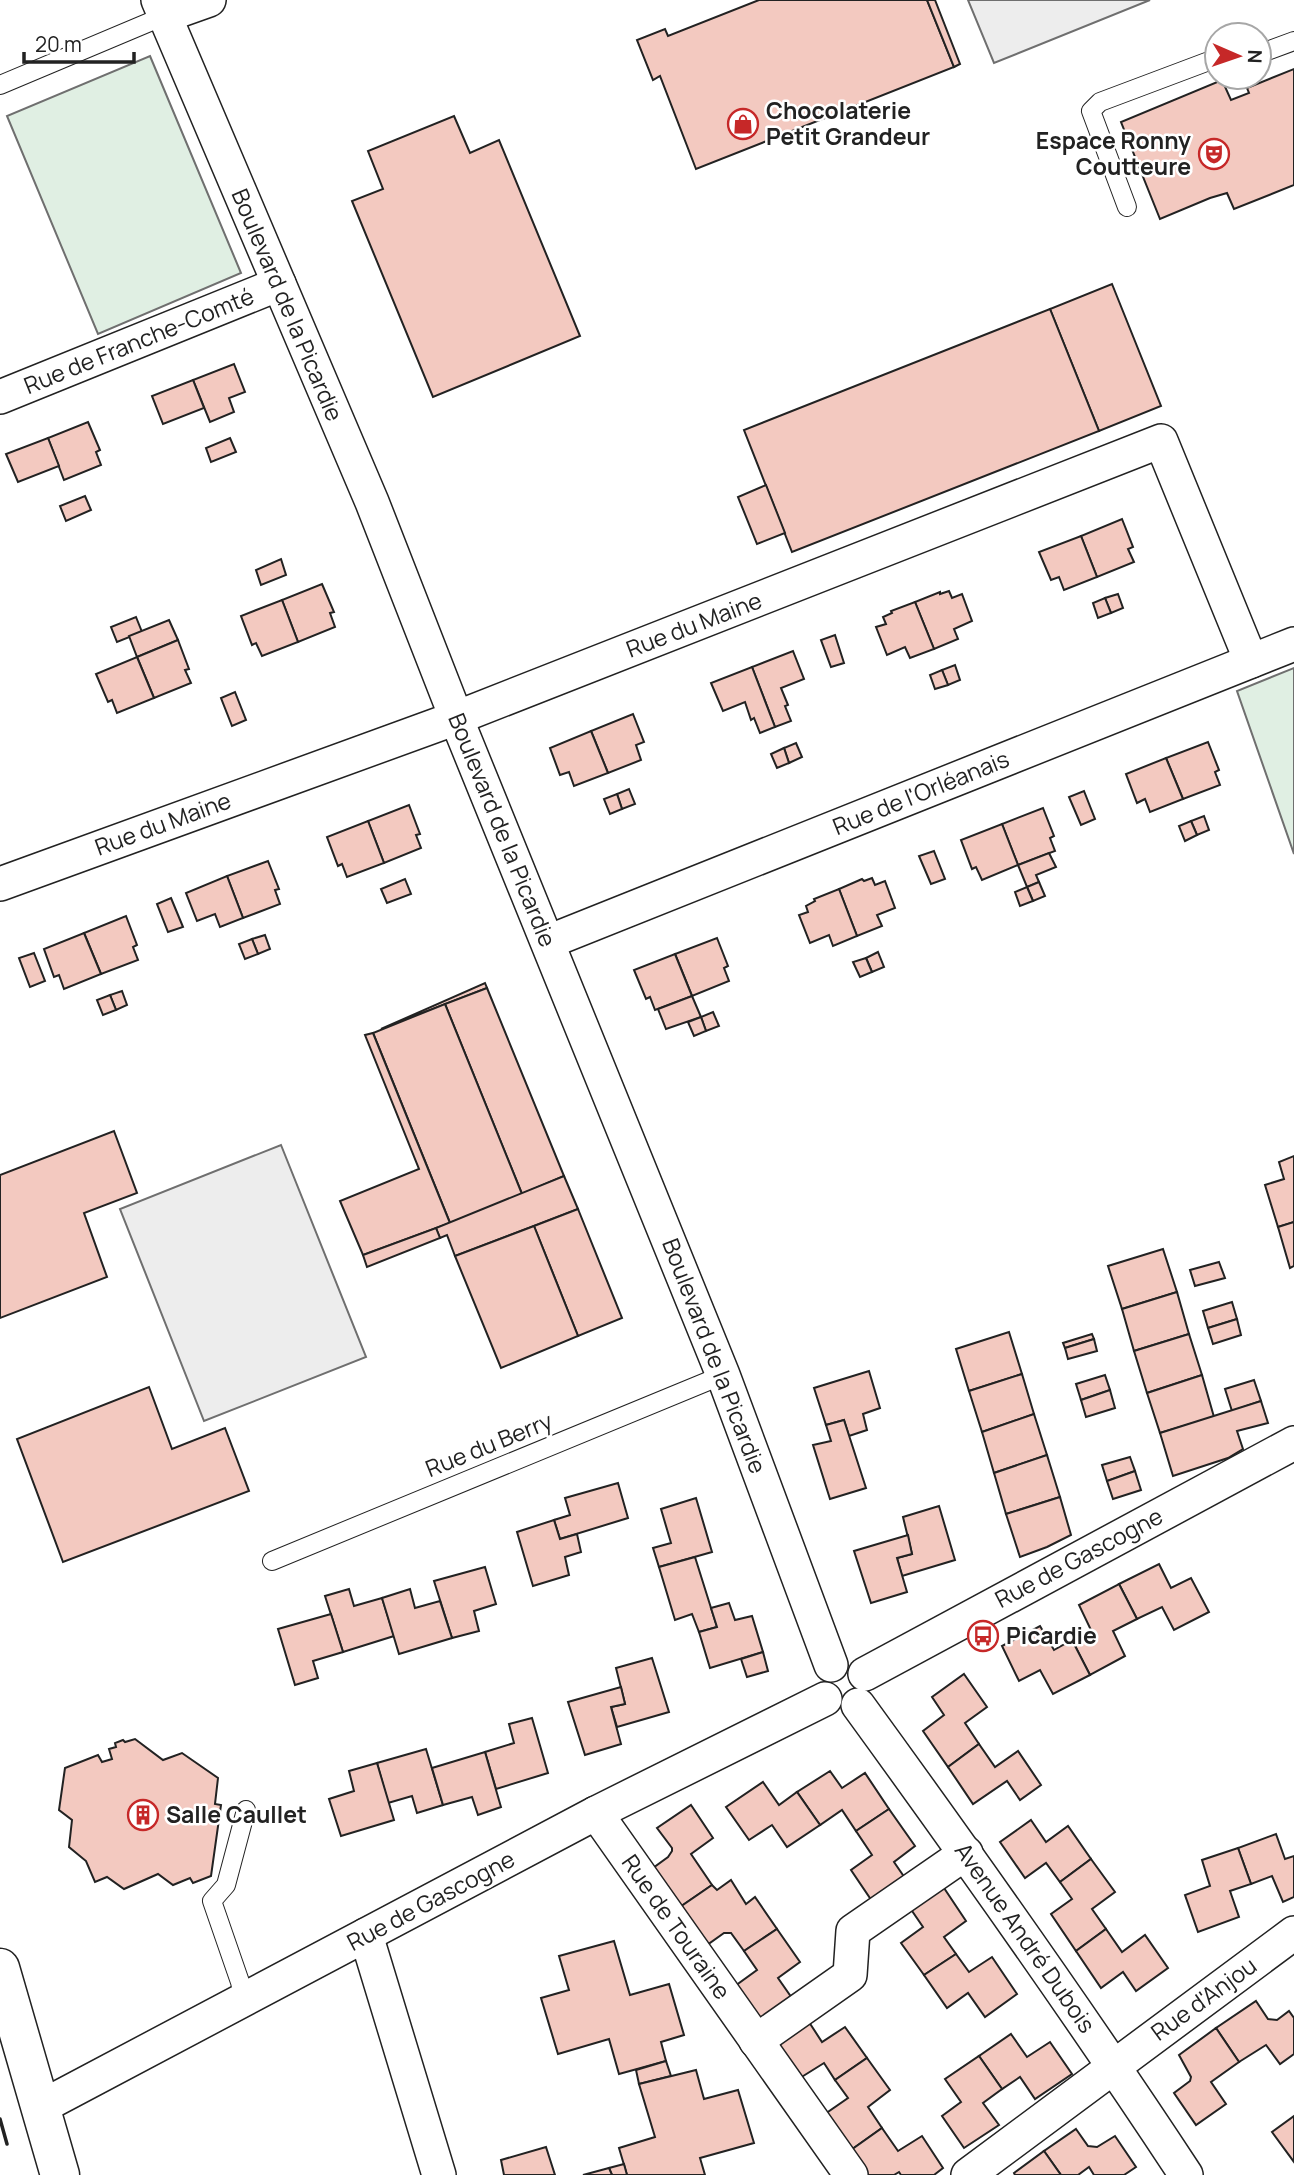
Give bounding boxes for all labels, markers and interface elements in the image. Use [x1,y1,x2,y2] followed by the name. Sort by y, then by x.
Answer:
[24,21,135,65] scale bar
[1203,21,1273,91] north arrow
[35,30,82,58] text: 20 m
[1242,49,1268,64] text: N
[766,94,930,152] place label: Chocolaterie Petit Grandeur
[726,107,760,141] shop icon: Chocolaterie Petit Grandeur
[1036,124,1191,182] place label: Espace Ronny Coutteure
[1197,137,1231,171] theatre icon: Espace Ronny Coutteure
[224,184,351,426] street label: Boulevard de la Picardie
[19,279,258,401] street label: Rue de Franche-Comté
[621,584,766,665] street label: Rue du Maine
[441,708,564,951] street label: Boulevard de la Picardie
[828,742,1014,842] street label: Rue de l'Orléanais
[90,784,235,862] street label: Rue du Maine
[655,1233,775,1478] street label: Boulevard de la Picardie
[420,1404,557,1484] street label: Rue du Berry
[989,1499,1168,1615] street label: Rue de Gascogne
[966,1619,1000,1653] bus stop icon: Picardie
[1006,1619,1097,1651] place label: Picardie
[126,1798,160,1832] building icon: Salle Caullet
[166,1798,307,1830] place label: Salle Caullet
[948,1836,1104,2039] street label: Avenue André Dubois
[341,1842,520,1958] street label: Rue de Gascogne
[615,1848,739,2005] street label: Rue de Touraine
[1144,1949,1263,2047] street label: Rue d'Anjou

